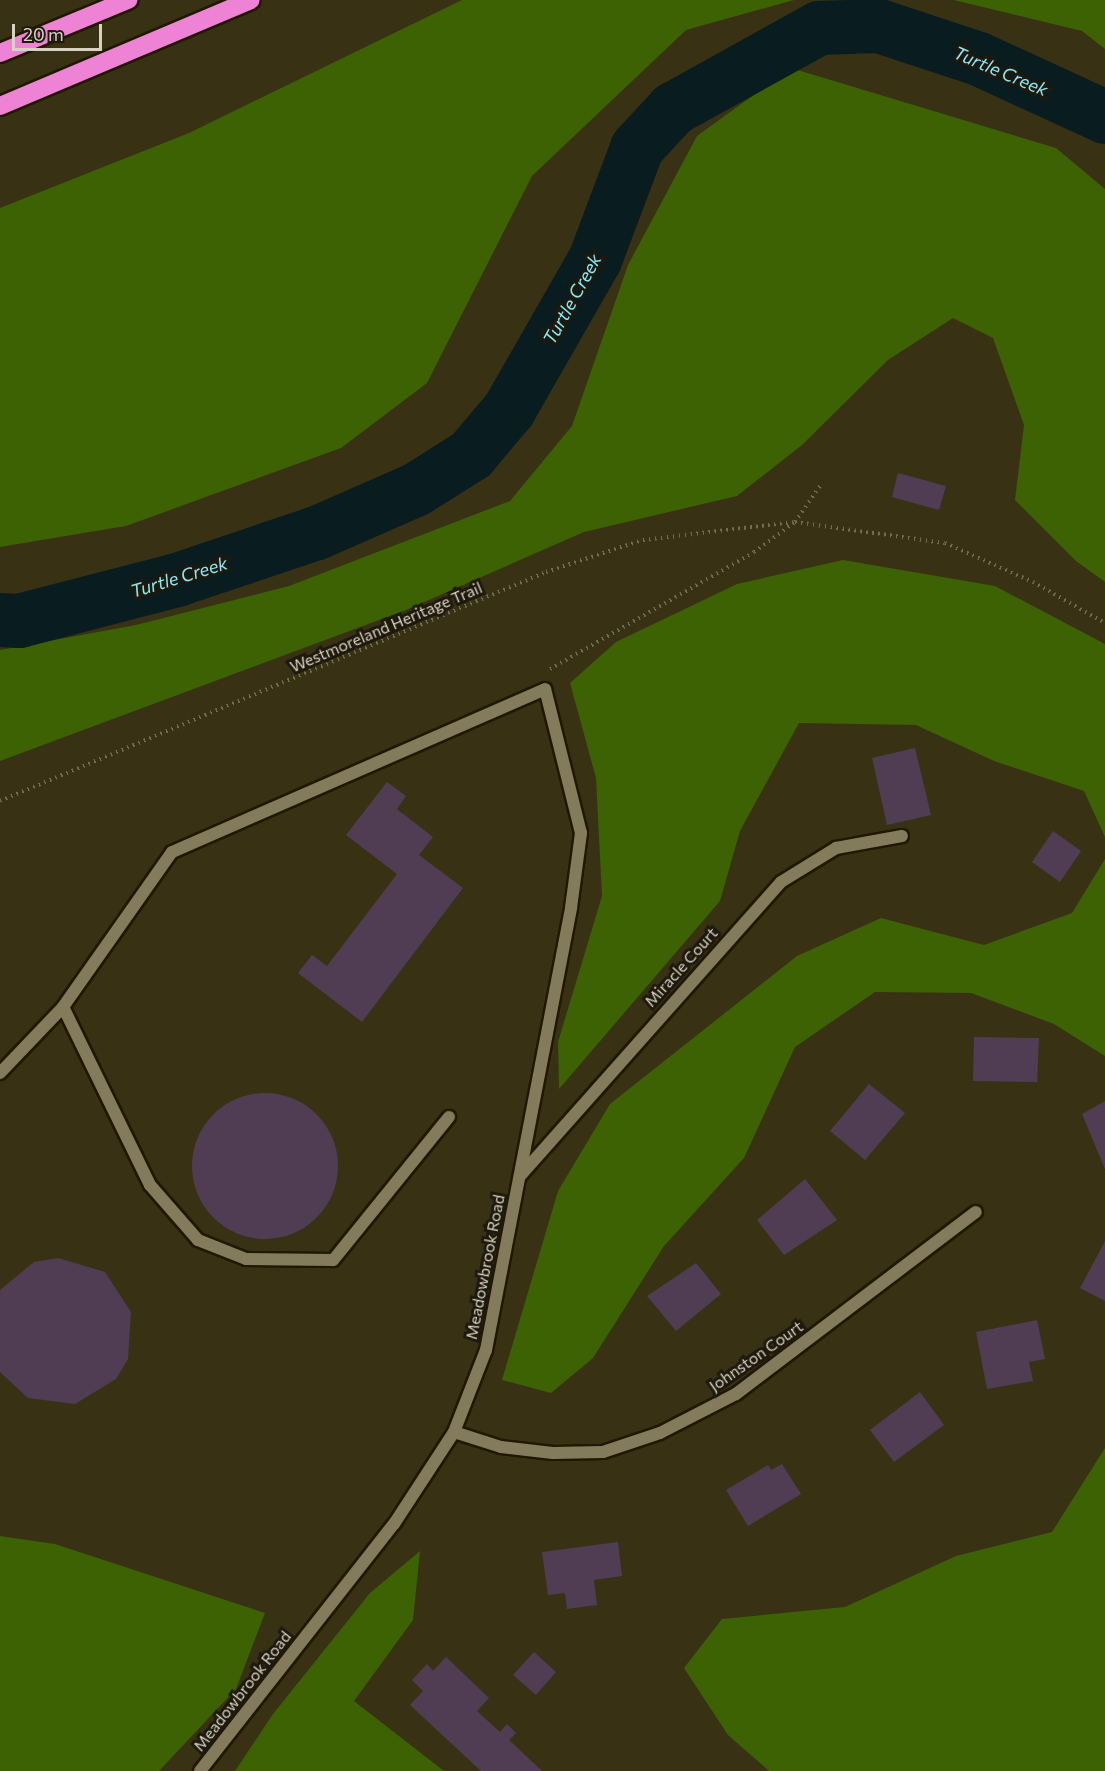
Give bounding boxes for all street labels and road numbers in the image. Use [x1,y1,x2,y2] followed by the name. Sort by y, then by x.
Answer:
[287,578,485,676] street label: Westmoreland Heritage Trail
[640,923,722,1011] street label: Miracle Court
[462,1193,508,1341] street label: Meadowbrook Road
[705,1316,807,1396] street label: Johnston Court
[189,1627,295,1755] street label: Meadowbrook Road

